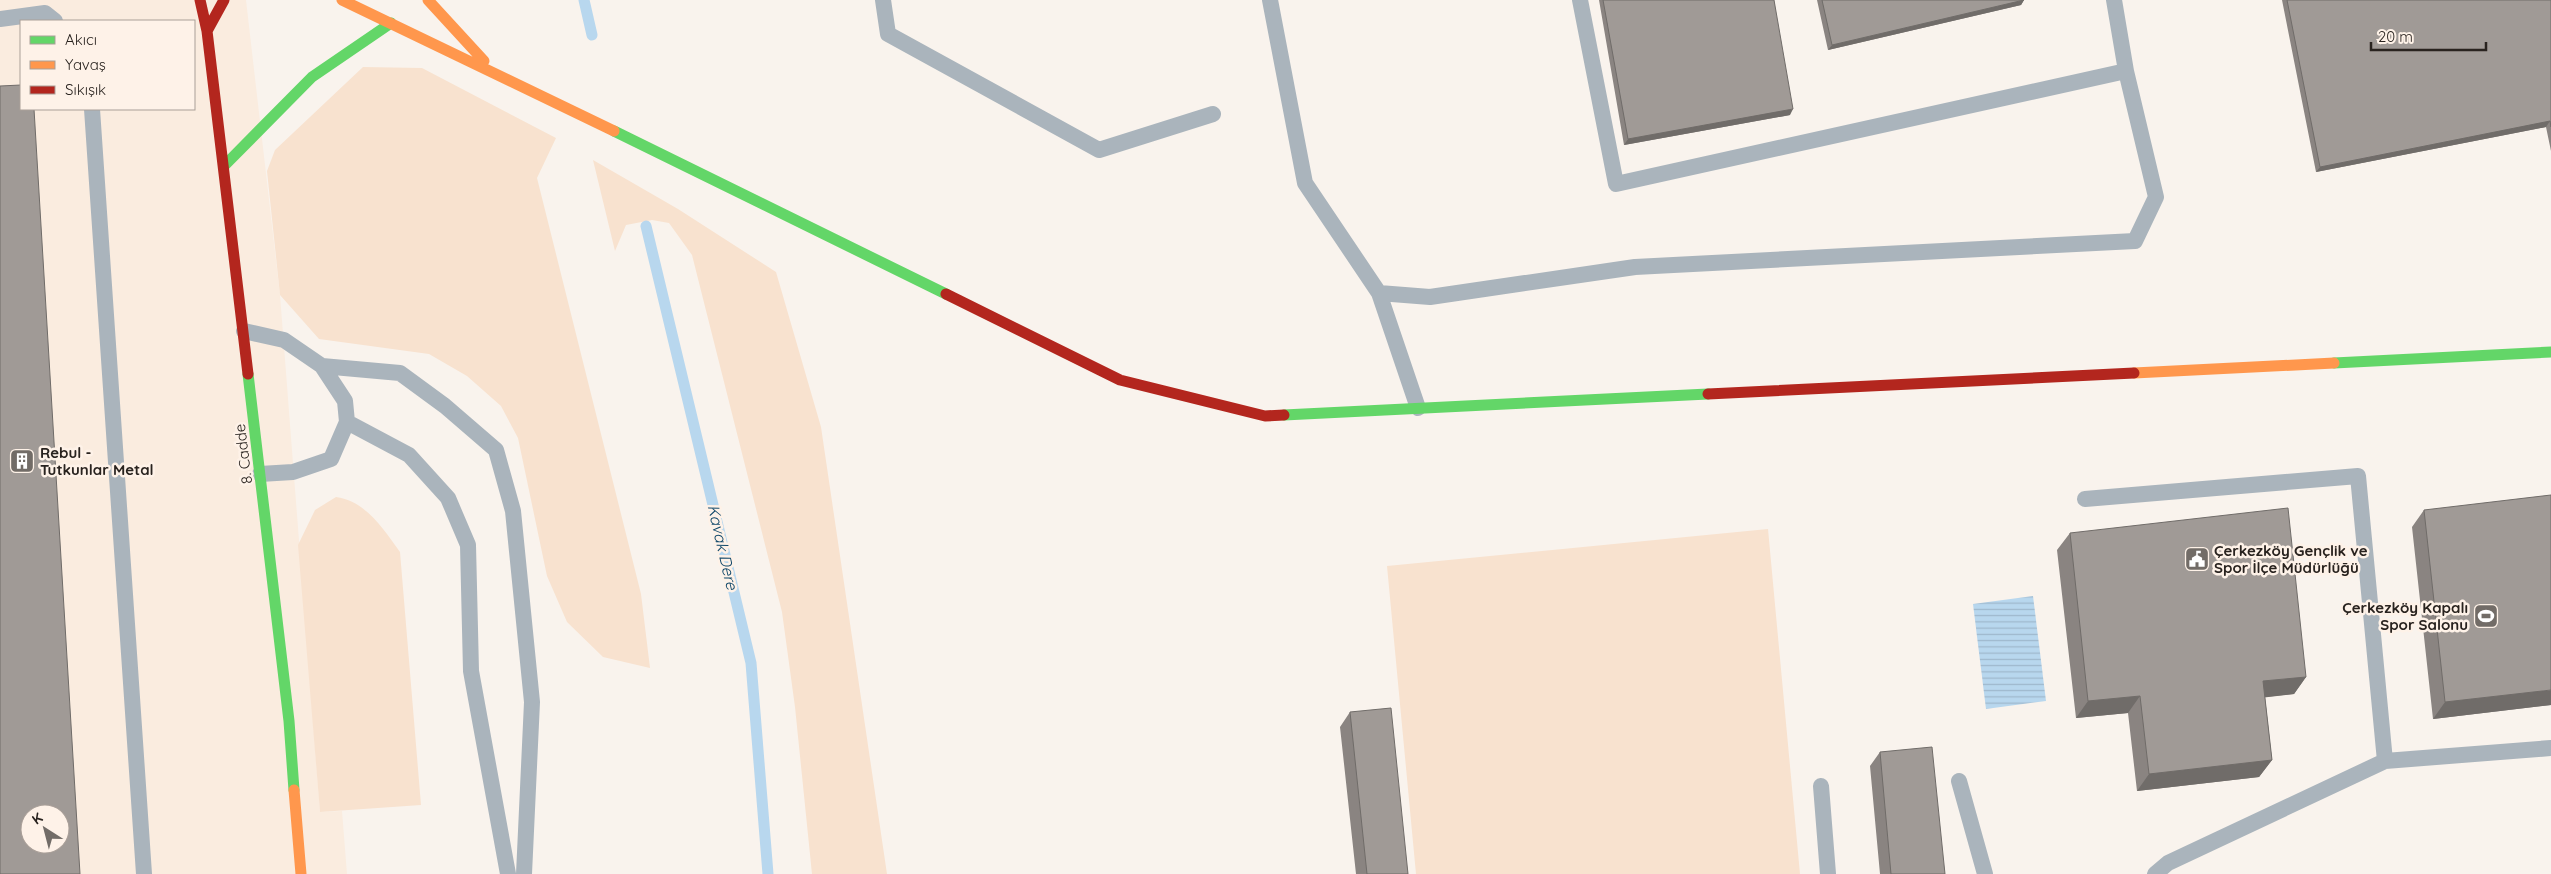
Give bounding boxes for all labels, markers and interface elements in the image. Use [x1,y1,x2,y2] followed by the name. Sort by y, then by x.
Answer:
[20,20,195,110] legend
[2371,20,2486,52] scale bar
[2378,27,2413,46] text: 20 m
[65,30,97,49] text: Akıcı
[65,55,106,74] text: Yavaş
[65,80,106,99] text: Sıkışık
[230,423,256,485] street label: 8. Cadde
[40,443,154,479] place label: Rebul - Tutkunlar Metal
[9,448,35,474] building icon: Rebul - Tutkunlar Metal
[703,502,743,593] water label: Kavak Dere
[2214,541,2368,577] place label: Çerkezköy Gençlik ve Spor İlçe Müdürlüğü
[2184,546,2210,572] public building icon: Çerkezköy Gençlik ve Spor İlçe Müdürlüğü
[2342,598,2468,634] place label: Çerkezköy Kapalı Spor Salonu
[2473,603,2499,629] sports icon: Çerkezköy Kapalı Spor Salonu
[20,804,70,854] north arrow
[28,809,46,828] text: K

